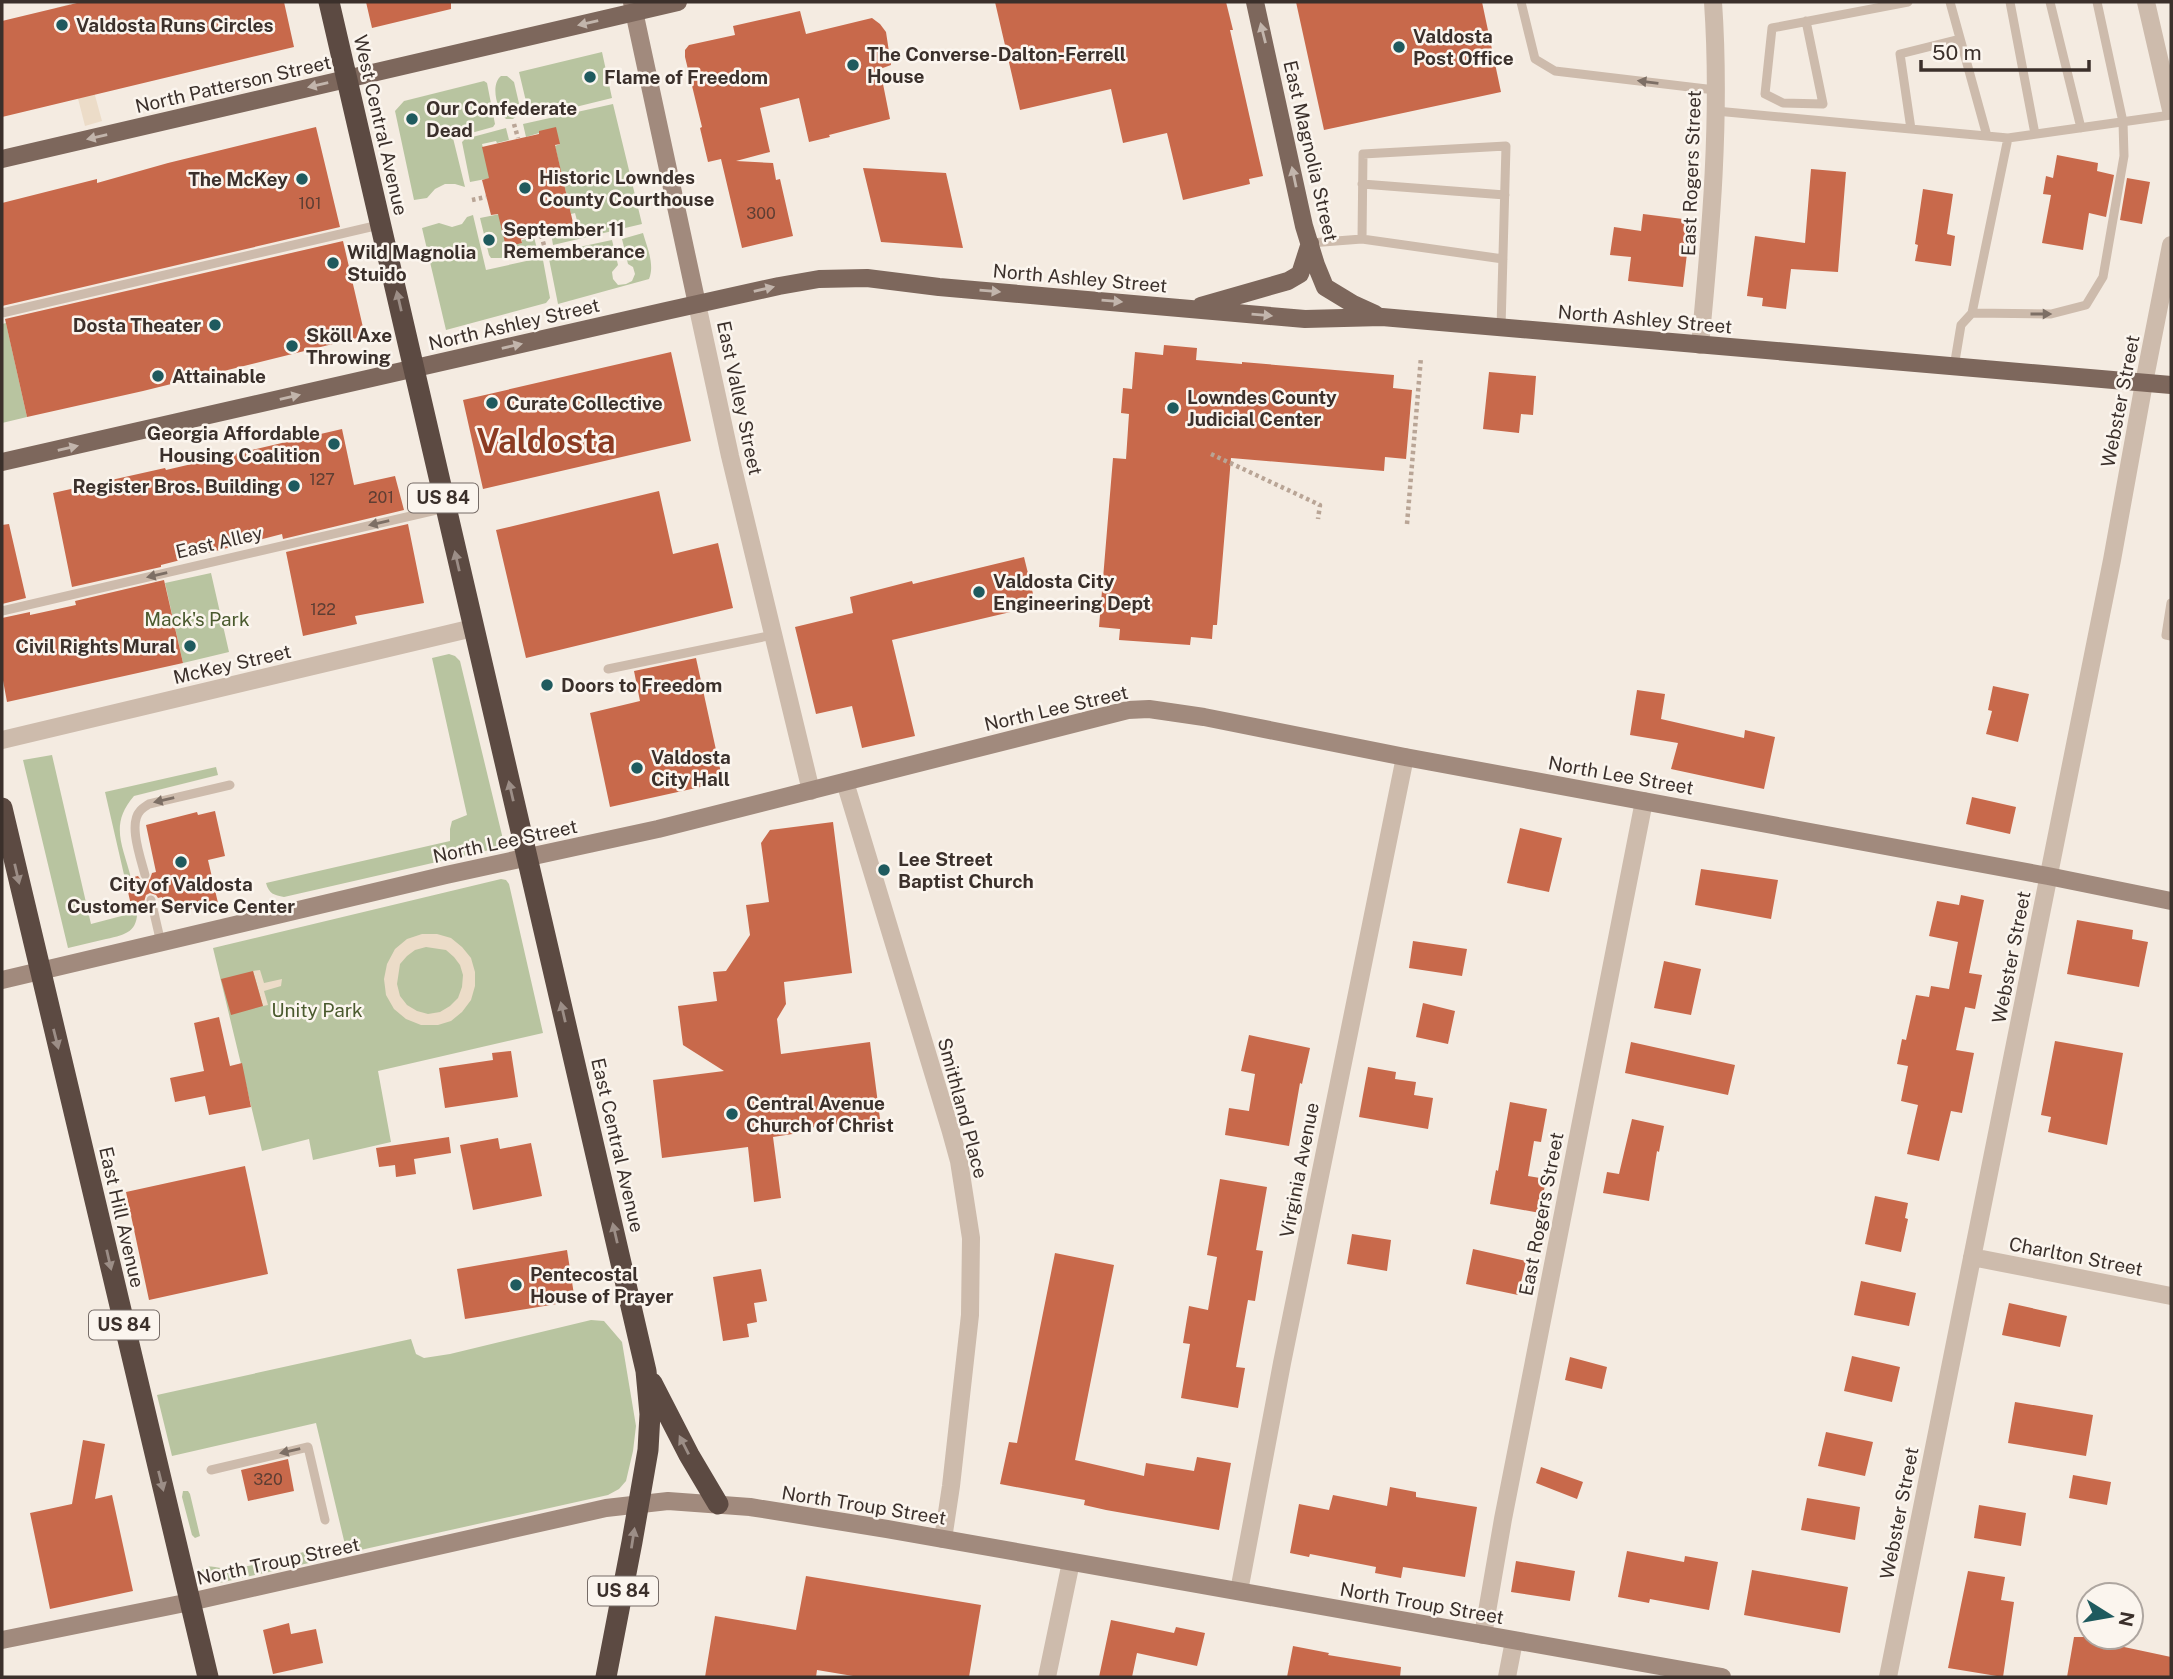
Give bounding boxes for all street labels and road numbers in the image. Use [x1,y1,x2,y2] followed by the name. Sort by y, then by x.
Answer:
[350,33,412,217] street label: West Central Avenue
[133,51,333,117] street label: North Patterson Street
[1279,58,1343,244] street label: East Magnolia Street
[1677,90,1705,256] street label: East Rogers Street
[992,259,1168,297] street label: North Ashley Street
[426,294,602,354] street label: North Ashley Street
[1557,300,1733,338] street label: North Ashley Street
[713,319,767,477] street label: East Valley Street
[2096,333,2144,469] street label: Webster Street
[408,484,478,512] road number: US 84
[173,521,265,563] street label: East Alley
[171,640,293,688] street label: McKey Street
[982,681,1130,735] street label: North Lee Street
[1547,751,1695,799] street label: North Lee Street
[431,815,579,867] street label: North Lee Street
[1987,889,2035,1025] street label: Webster Street
[934,1035,992,1181] street label: Smithland Place
[587,1056,649,1234] street label: East Central Avenue
[1275,1100,1323,1240] street label: Virginia Avenue
[1514,1130,1568,1298] street label: East Rogers Street
[95,1144,149,1290] street label: East Hill Avenue
[2007,1232,2145,1280] street label: Charlton Street
[89,1310,159,1340] road number: US 84
[1875,1445,1923,1581] street label: Webster Street
[780,1481,948,1529] street label: North Troup Street
[194,1533,362,1589] street label: North Troup Street
[588,1576,658,1606] road number: US 84
[1338,1578,1506,1628] street label: North Troup Street

